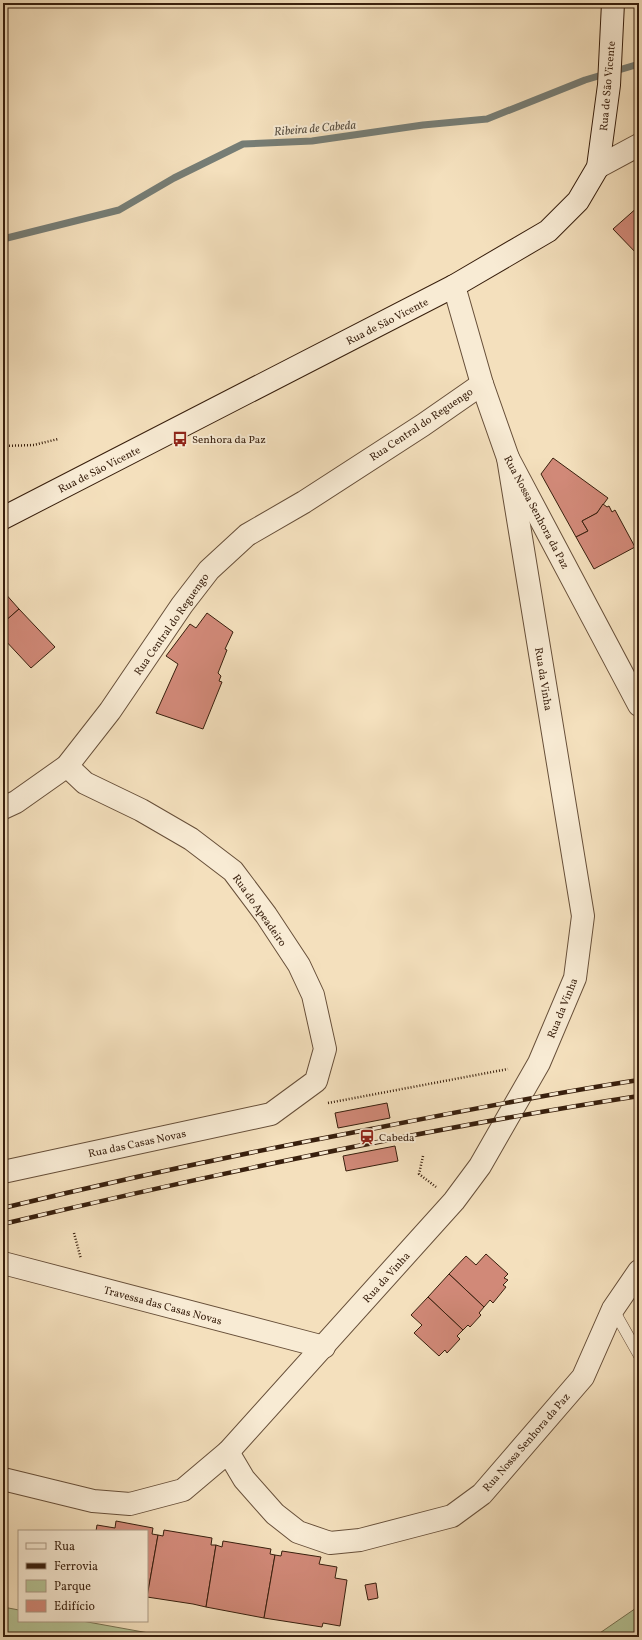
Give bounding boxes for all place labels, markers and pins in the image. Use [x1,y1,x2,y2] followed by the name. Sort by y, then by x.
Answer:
[171,430,189,448] bus stop icon: Senhora da Paz
[192,433,266,448] place label: Senhora da Paz
[358,1128,376,1146] station icon: Cabeda
[379,1131,415,1146] place label: Cabeda

